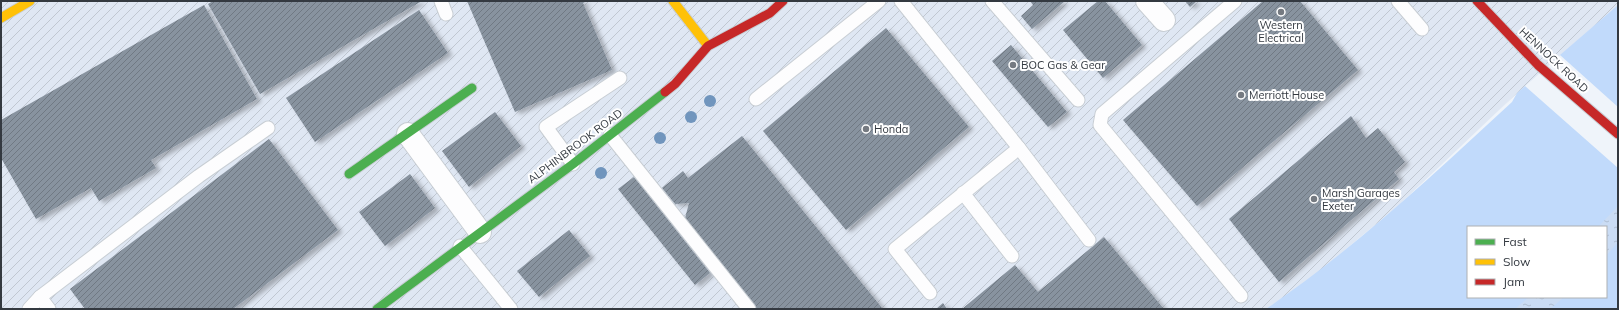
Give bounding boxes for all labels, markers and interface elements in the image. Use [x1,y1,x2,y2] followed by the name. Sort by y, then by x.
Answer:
[1276,7,1286,17] marker: Western Electrical
[1258,18,1304,45] place label: Western Electrical
[1517,24,1591,96] street label: HENNOCK ROAD
[1021,58,1105,72] place label: BOC Gas & Gear
[1008,60,1018,70] marker: BOC Gas & Gear
[1249,88,1324,102] place label: Merriott House
[1236,90,1246,100] marker: Merriott House
[525,106,625,186] street label: ALPHINBROOK ROAD
[874,122,908,136] place label: Honda
[861,124,871,134] marker: Honda
[1322,186,1400,213] place label: Marsh Garages Exeter
[1309,194,1319,204] marker: Marsh Garages Exeter
[1467,226,1607,298] legend
[1503,234,1527,249] text: Fast
[1503,254,1531,269] text: Slow
[1503,274,1525,289] text: Jam

